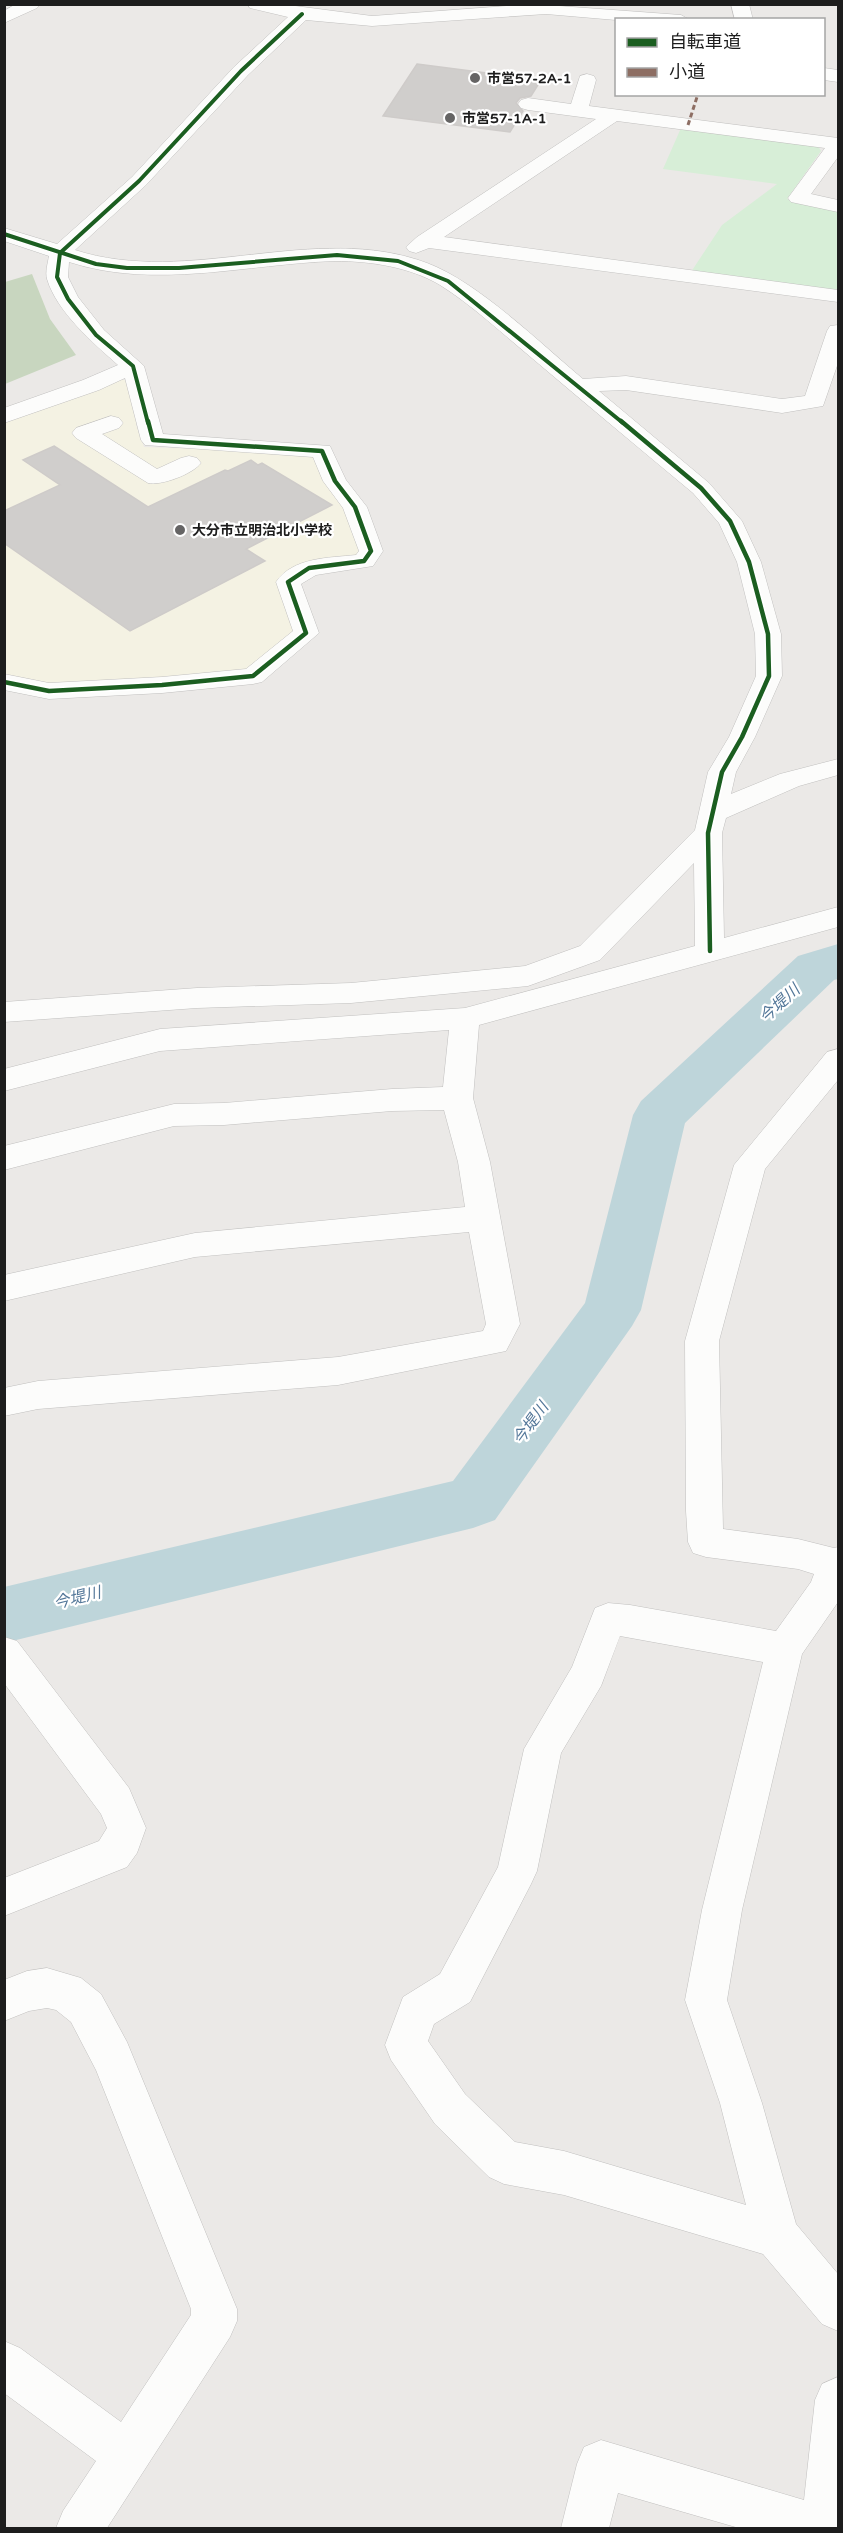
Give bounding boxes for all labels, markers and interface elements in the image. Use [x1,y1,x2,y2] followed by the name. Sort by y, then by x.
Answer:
[615,18,825,96] legend
[669,31,741,53] text: 自転車道
[669,61,705,83] text: 小道
[487,70,572,87] place label: 市営57-2A-1
[468,71,482,85] marker: 市営57-2A-1
[462,110,547,127] place label: 市営57-1A-1
[443,111,457,125] marker: 市営57-1A-1
[192,522,332,539] place label: 大分市立明治北小学校
[173,523,187,537] marker: 大分市立明治北小学校
[755,979,806,1027] water label: 今堤川
[509,1397,554,1449] water label: 今堤川
[52,1582,105,1613] water label: 今堤川

